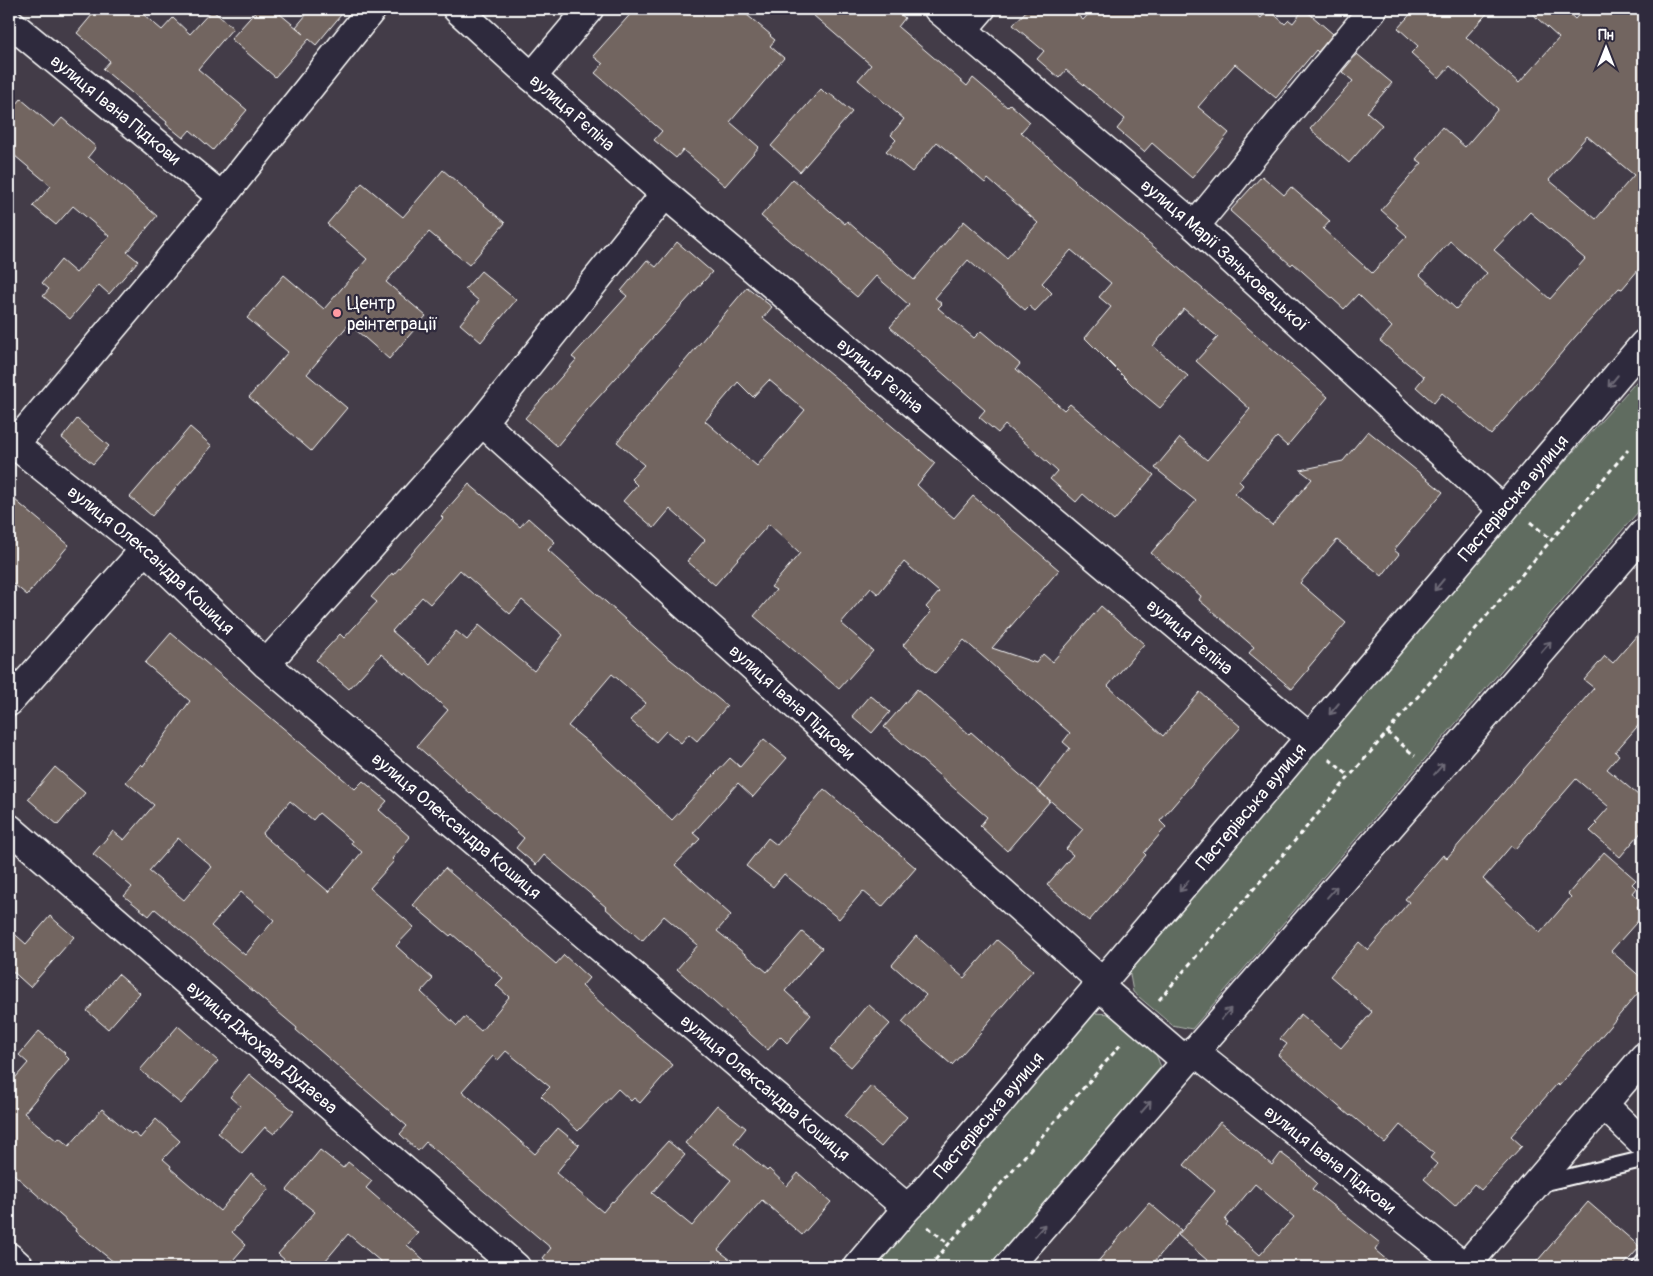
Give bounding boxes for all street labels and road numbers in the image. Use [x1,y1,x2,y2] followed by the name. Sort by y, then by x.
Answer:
[45,50,185,170] street label: вулиця Івана Підкови
[525,69,619,157] street label: вулиця Рєпіна
[1136,174,1313,337] street label: вулиця Марії Заньковецької
[832,333,928,419] street label: вулиця Рєпіна
[1453,430,1574,566] street label: Пастерівська вулиця
[63,480,239,640] street label: вулиця Олександра Кошиця
[1142,594,1238,680] street label: вулиця Рєпіна
[724,640,860,765] street label: вулиця Івана Підкови
[1191,739,1312,875] street label: Пастерівська вулиця
[367,748,546,904] street label: вулиця Олександра Кошиця
[182,976,342,1119] street label: вулиця Джохара Дудаєва
[675,1010,854,1167] street label: вулиця Олександра Кошиця
[929,1048,1049,1184] street label: Пастерівська вулиця
[1259,1100,1400,1219] street label: вулиця Івана Підкови

